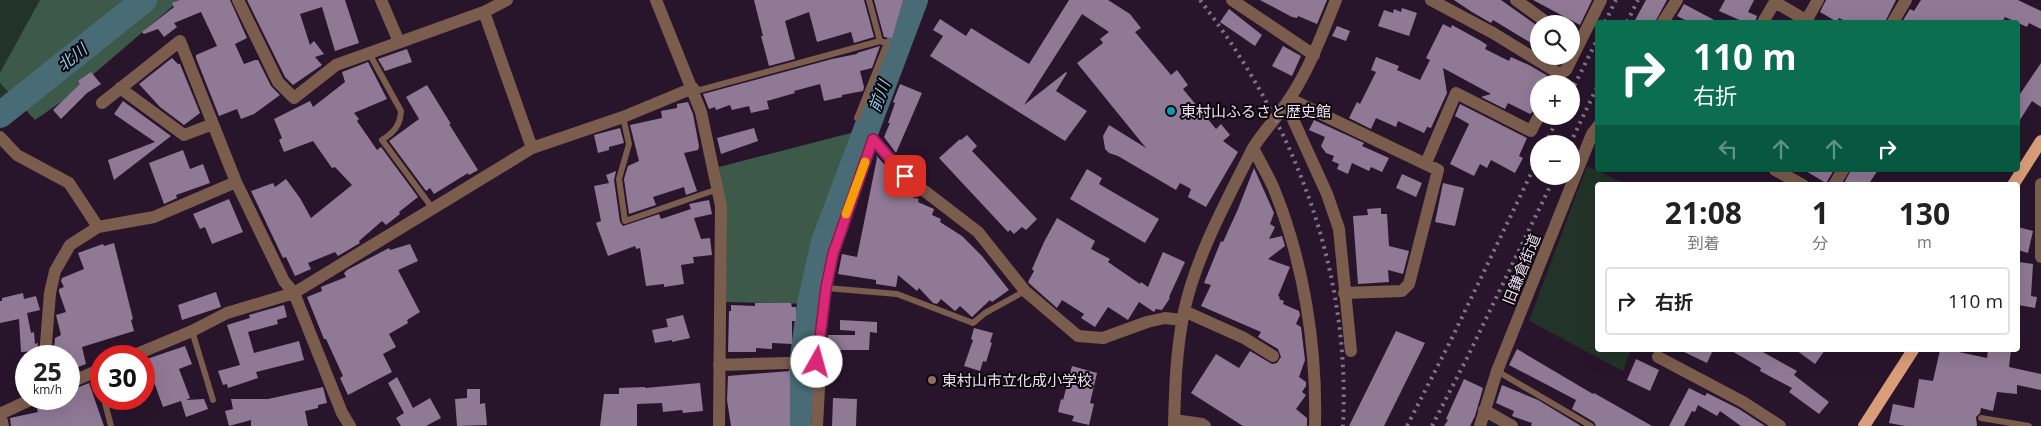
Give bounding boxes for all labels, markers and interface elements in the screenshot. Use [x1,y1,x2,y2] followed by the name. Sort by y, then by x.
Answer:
[1530,15,1580,185] map controls
[1530,15,1580,65] button: search
[1693,33,1797,80] text: 110 m
[53,37,93,76] water label: 北川
[1610,40,1675,105] icon: right
[863,75,896,115] water label: 前川
[1530,75,1580,125] button: +
[1693,80,1737,110] text: 右折
[1181,101,1331,121] place label: 東村山ふるさと歴史館
[1165,105,1177,117] marker: 東村山ふるさと歴史館
[1530,135,1580,185] button: −
[1714,135,1742,163] icon: left
[1767,135,1795,163] icon: ahead
[1820,135,1848,163] icon: ahead
[1873,135,1901,163] icon: right
[884,155,926,197] pin
[891,162,919,190] icon: arrive
[1665,192,1742,233] text: 21:08
[1812,192,1829,233] text: 1
[1899,193,1950,234] text: 130
[1498,230,1544,308] street label: 旧鎌倉街道
[1917,231,1932,253] text: m
[1687,232,1719,254] text: 到着
[1812,232,1828,254] text: 分
[1612,287,1640,315] icon: right
[1948,288,2003,314] text: 110 m
[1655,289,1693,315] text: 右折
[790,335,842,387] position arrow
[90,345,155,410] speed limit sign: 30
[33,354,62,388] text: 25
[942,370,1092,390] place label: 東村山市立化成小学校
[926,374,938,386] marker: 東村山市立化成小学校
[33,381,62,398] text: km/h

